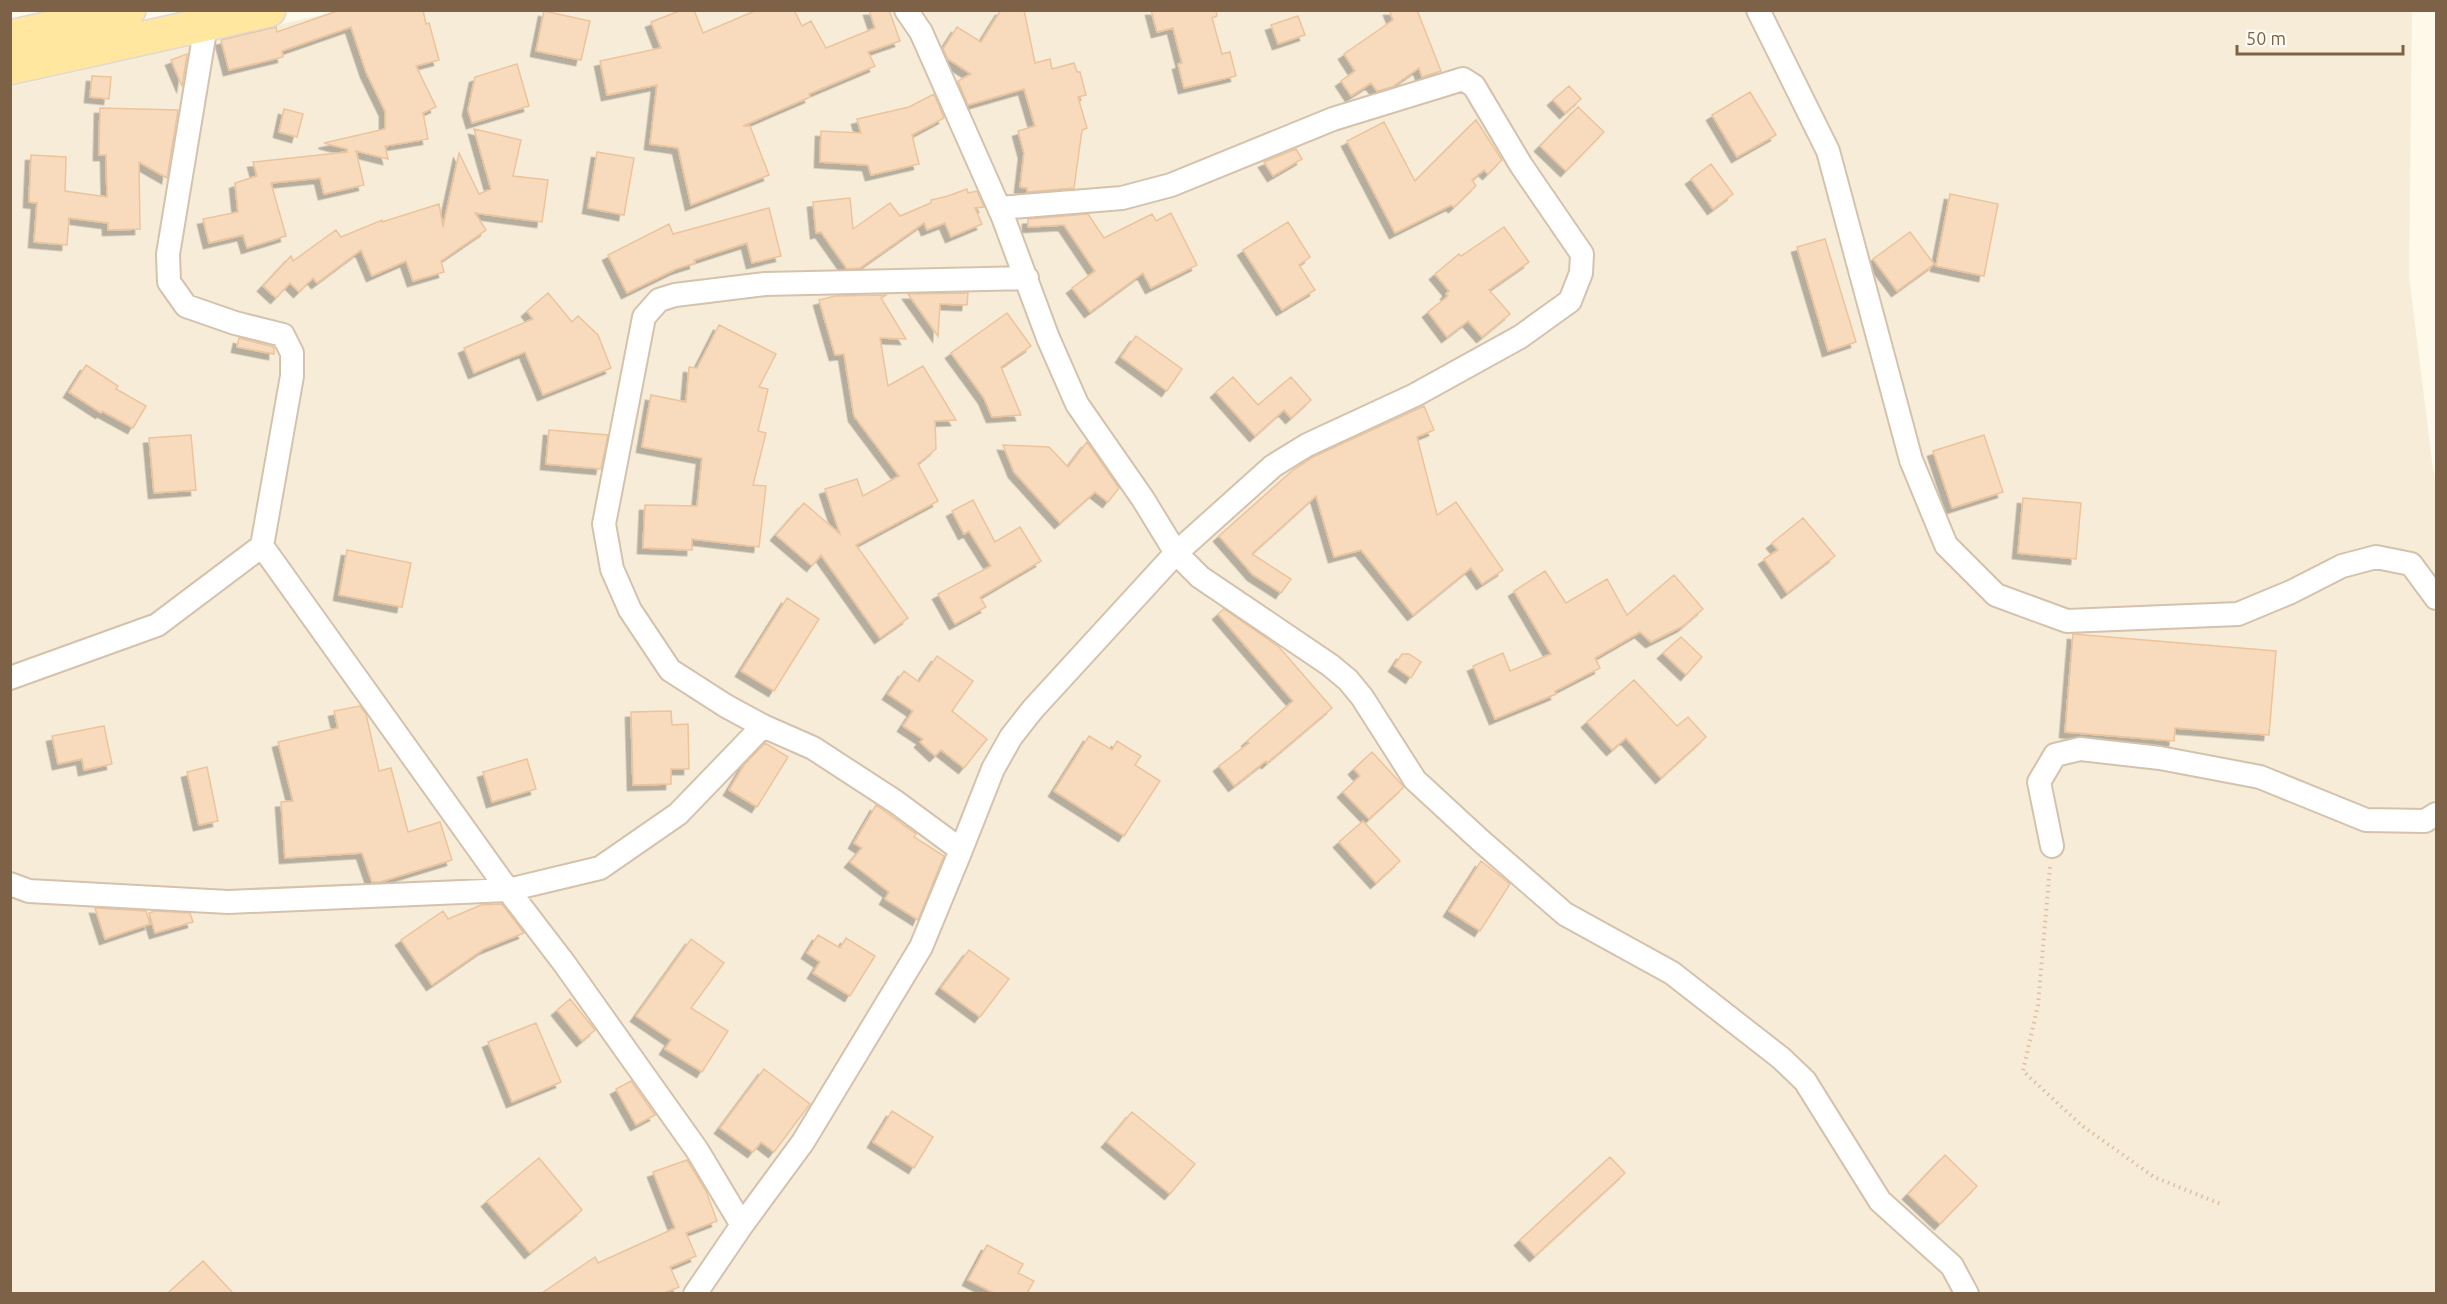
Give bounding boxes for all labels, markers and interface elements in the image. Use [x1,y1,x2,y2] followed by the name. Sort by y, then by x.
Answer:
[2237,18,2404,56] scale bar
[2246,28,2286,48] text: 50 m

